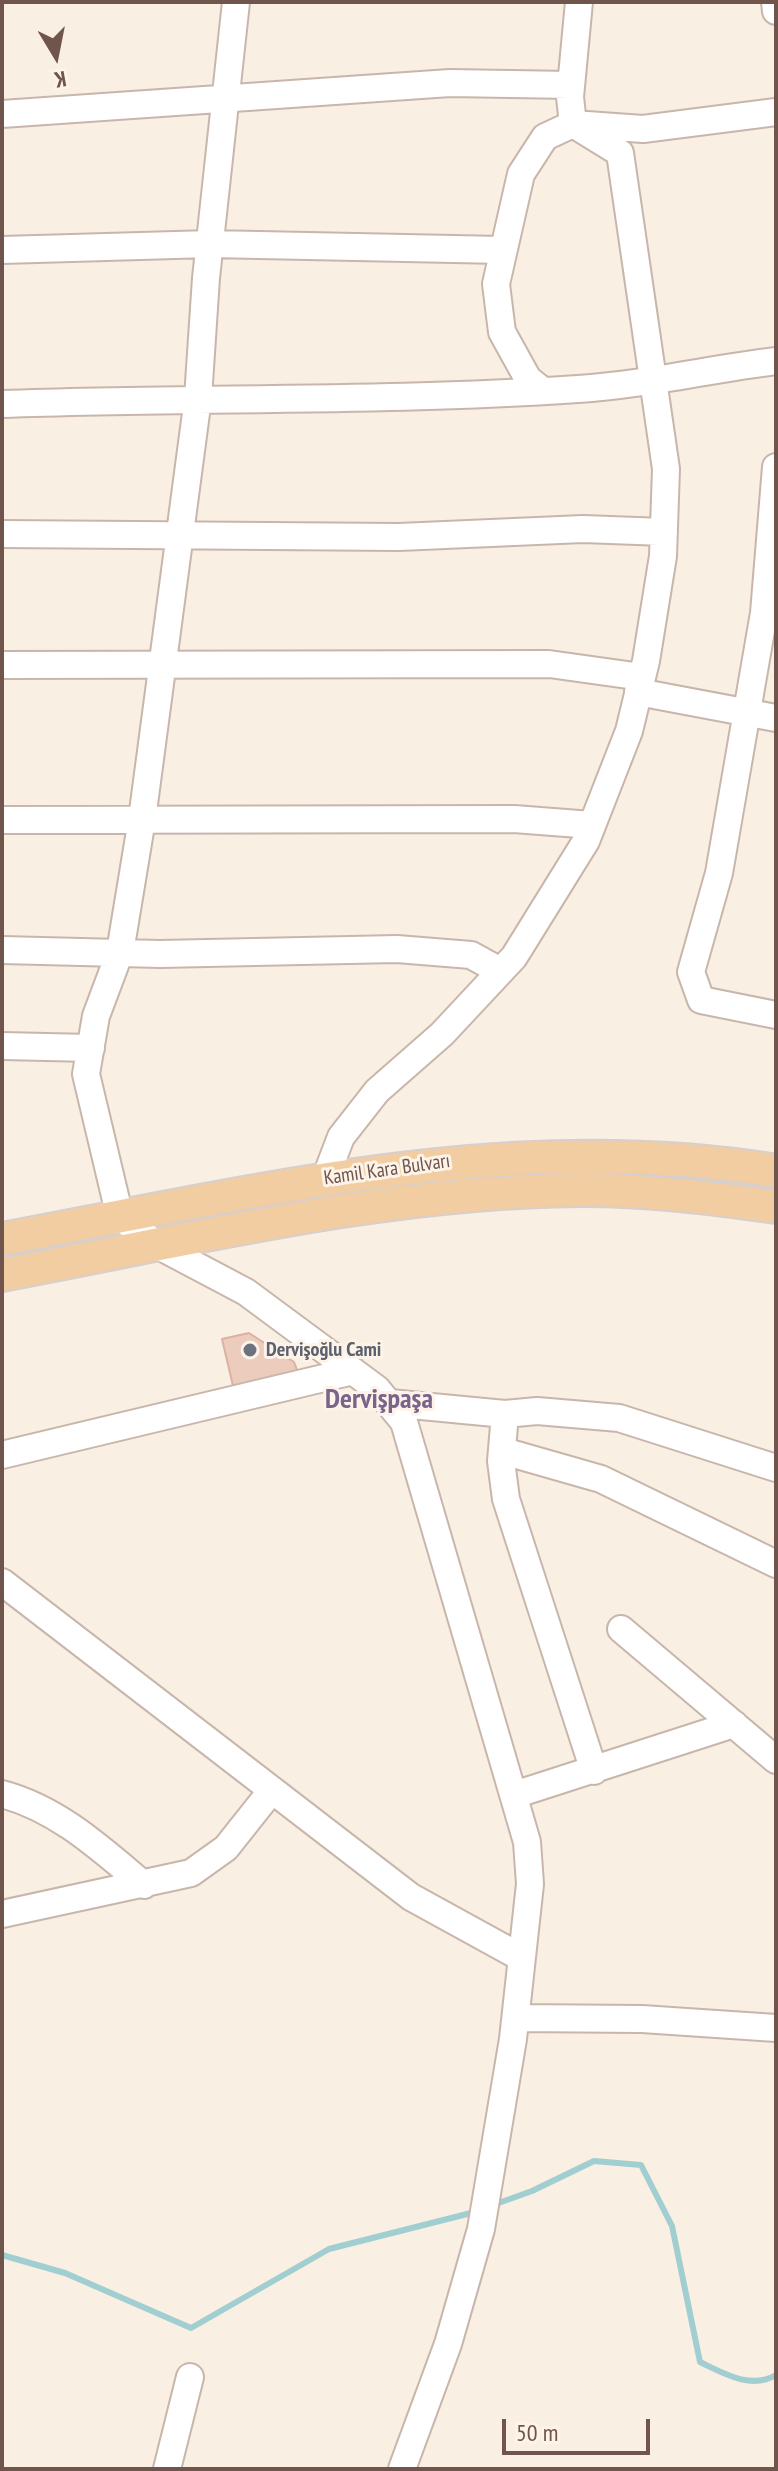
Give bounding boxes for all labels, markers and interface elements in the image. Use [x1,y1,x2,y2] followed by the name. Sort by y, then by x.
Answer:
[16,16,96,96] north arrow
[52,65,68,94] text: K
[322,1149,452,1191] street label: Kamil Kara Bulvarı
[266,1338,381,1362] place label: Dervişoğlu Cami
[241,1341,259,1359] marker: Dervişoğlu Cami
[325,1383,433,1417] district label: Dervişpaşa
[506,2403,654,2453] scale bar
[516,2417,558,2448] text: 50 m

